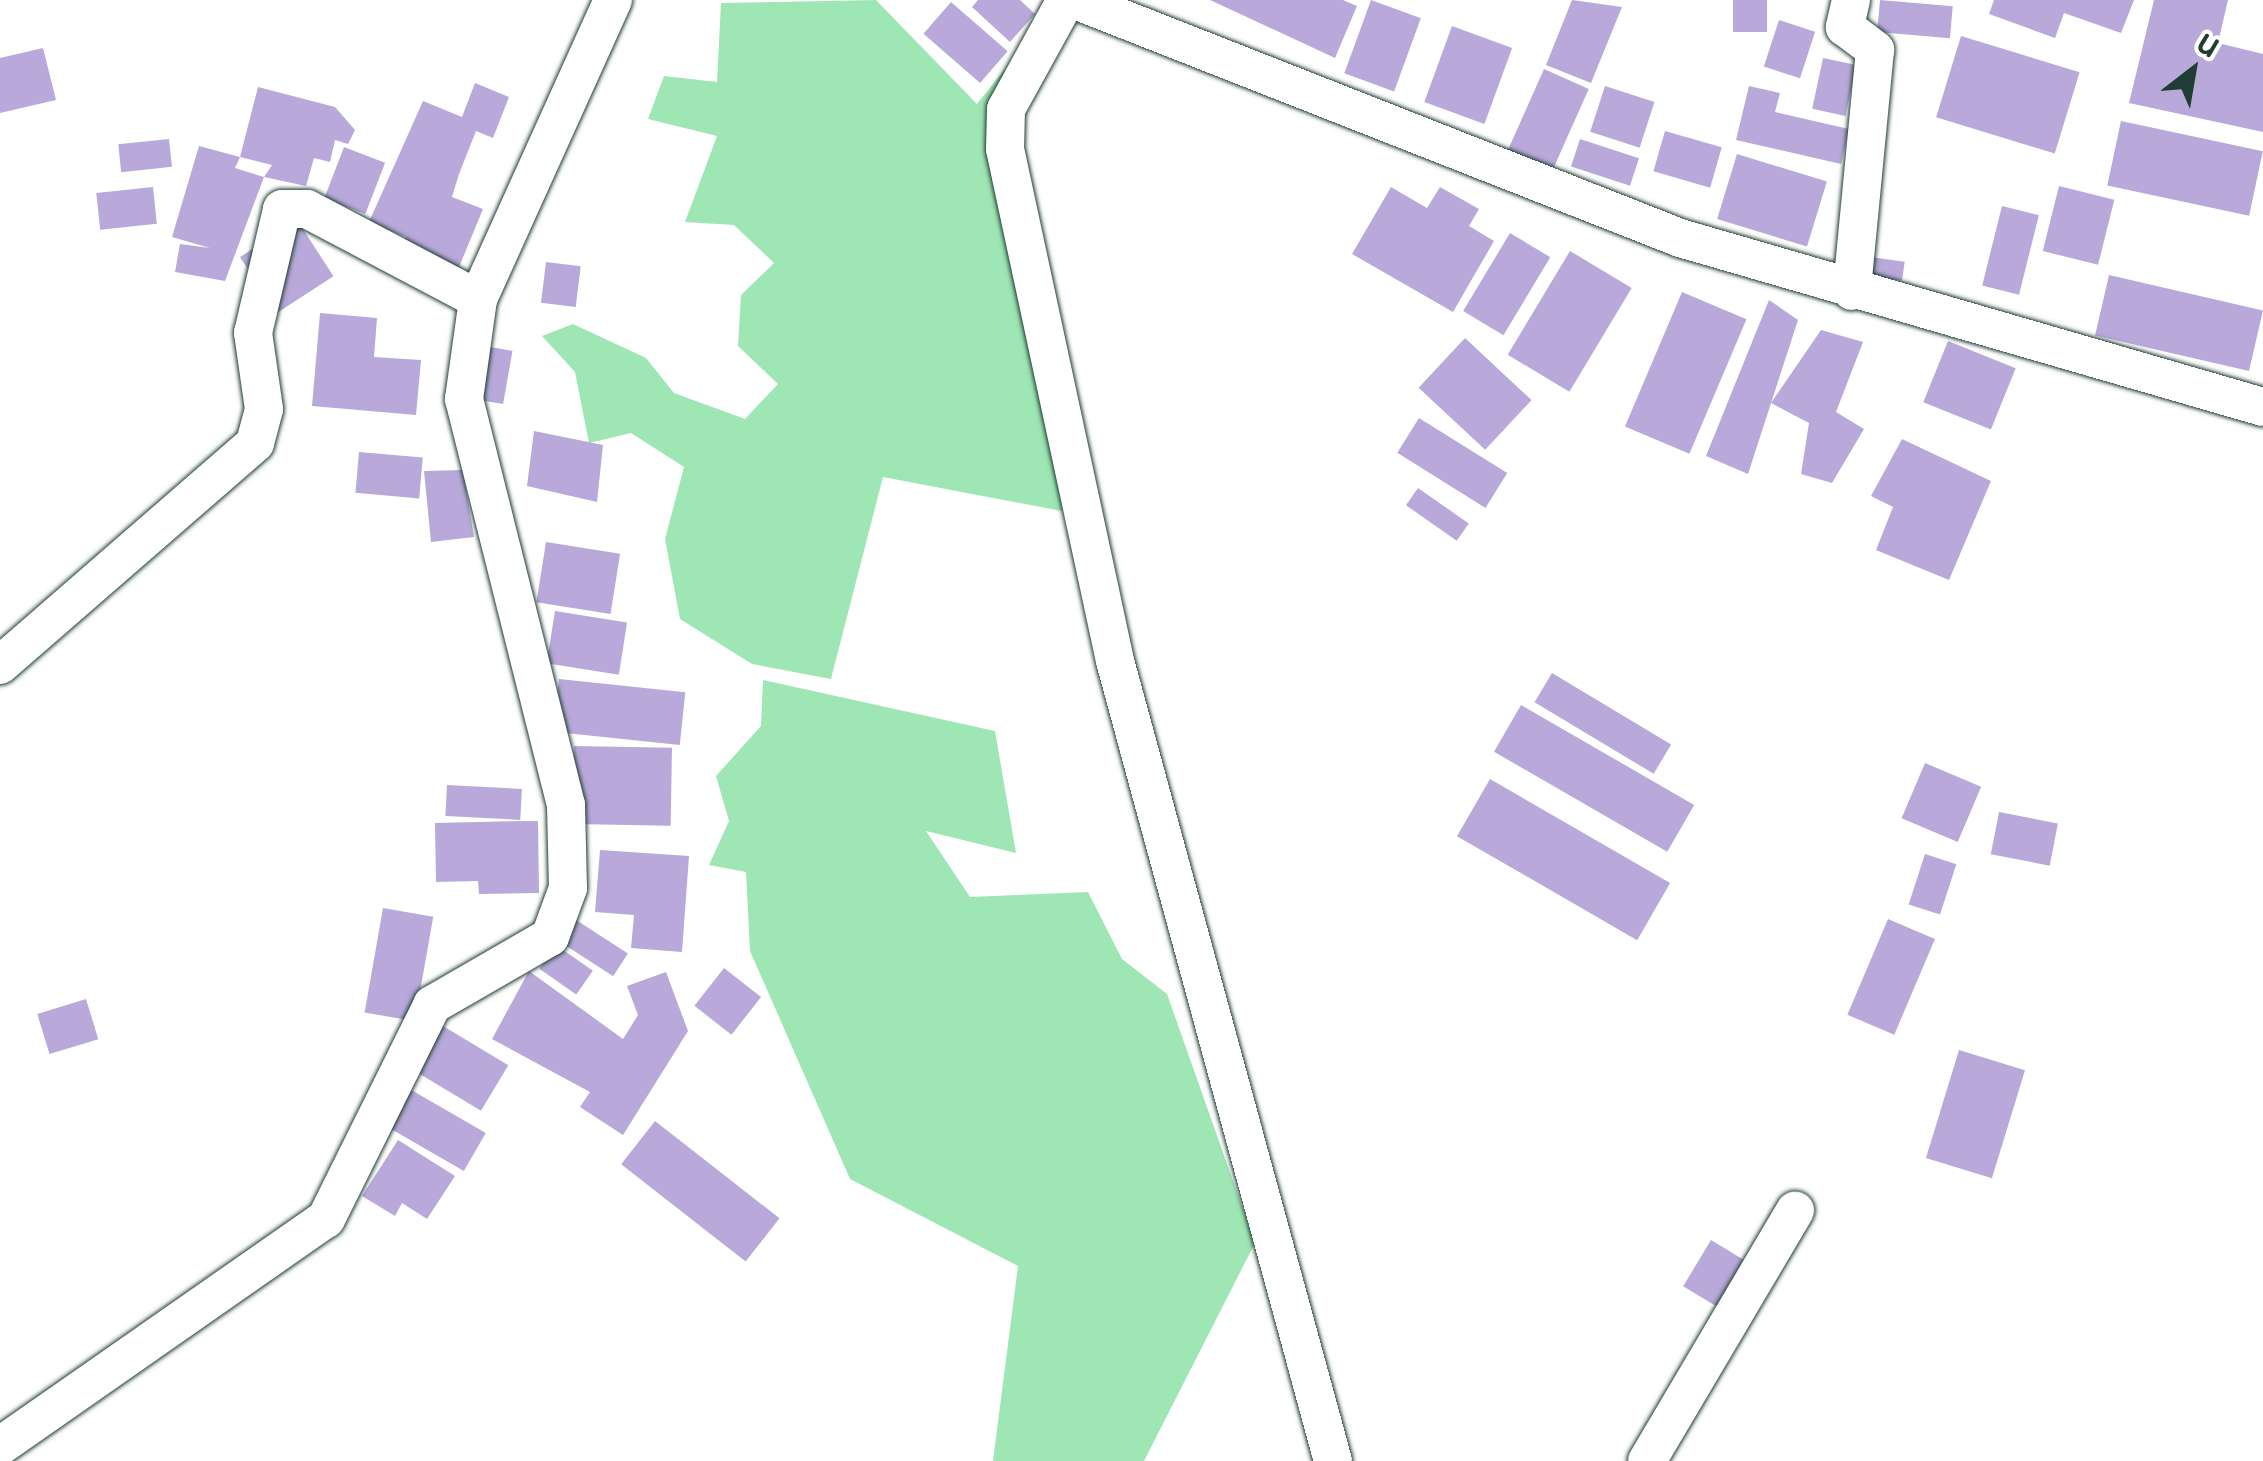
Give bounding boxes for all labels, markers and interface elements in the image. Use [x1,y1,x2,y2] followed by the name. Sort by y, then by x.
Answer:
[2143,20,2243,120] north arrow
[2191,24,2226,65] text: U

